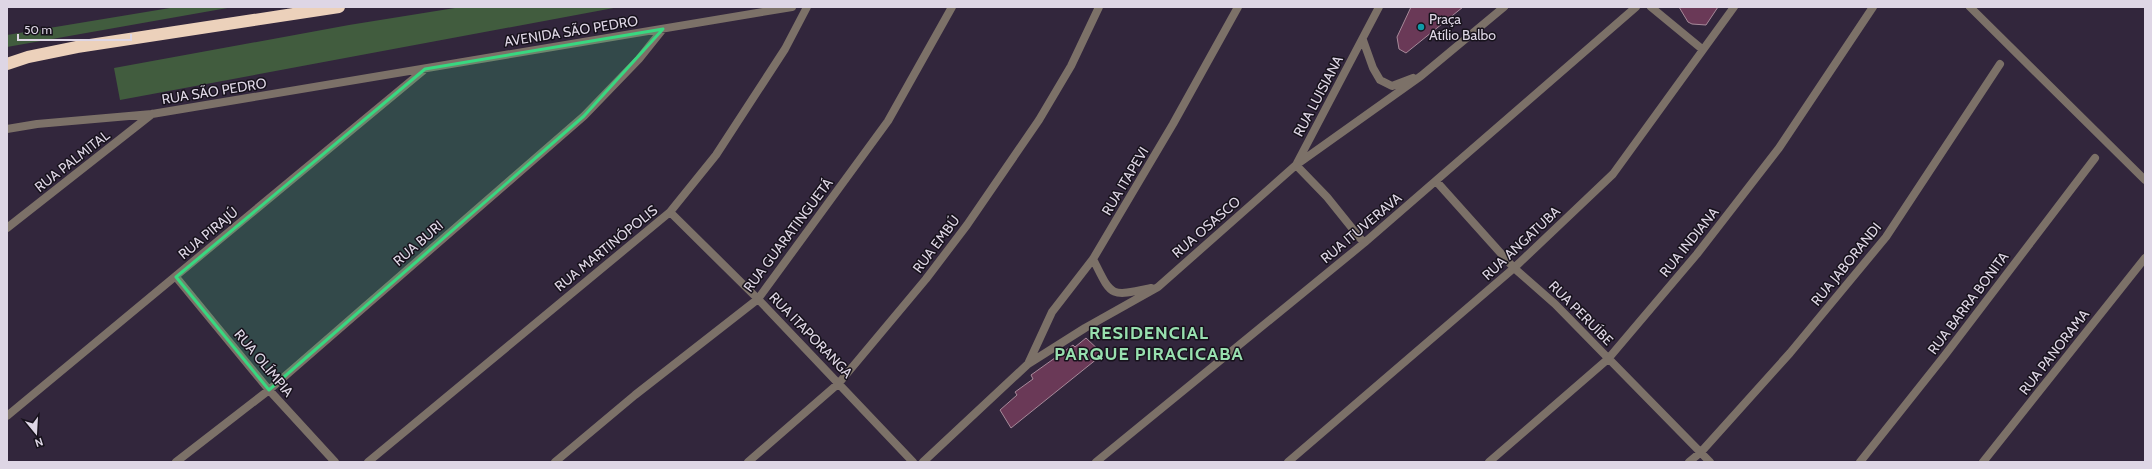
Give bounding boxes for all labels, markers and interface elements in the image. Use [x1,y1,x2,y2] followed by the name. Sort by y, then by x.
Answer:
[1429,10,1496,44] place label: Praça Atílio Balbo
[503,12,639,50] street label: AVENIDA SÃO PEDRO
[18,16,131,42] scale bar
[24,22,52,37] text: 50 m
[1416,22,1426,32] marker: Praça Atílio Balbo
[1289,52,1347,140] street label: RUA LUISIANA
[160,74,268,108] street label: RUA SÃO PEDRO
[31,126,113,196] street label: RUA PALMITAL
[1097,143,1153,219] street label: RUA ITAPEVI
[739,174,837,295] street label: RUA GUARATINGUETÁ
[1317,189,1406,267] street label: RUA ITUVERAVA
[1168,192,1244,262] street label: RUA OSASCO
[551,201,661,295] street label: RUA MARTINÓPOLIS
[1478,202,1564,284] street label: RUA ANGATUBA
[174,203,242,263] street label: RUA PIRAJÚ
[1655,203,1723,280] street label: RUA INDIANA
[908,212,964,276] street label: RUA EMBÚ
[389,216,447,270] street label: RUA BURI
[1807,219,1885,309] street label: RUA JABORANDI
[1924,248,2013,358] street label: RUA BARRA BONITA
[1545,277,1617,349] street label: RUA PERUÍBE
[765,288,857,382] street label: RUA ITAPORANGA
[2015,305,2093,398] street label: RUA PANORAMA
[1054,322,1244,365] district label: RESIDENCIAL PARQUE PIRACICABA
[230,325,298,401] street label: RUA OLÍMPIA
[16,413,56,453] north arrow
[33,435,45,450] text: N

